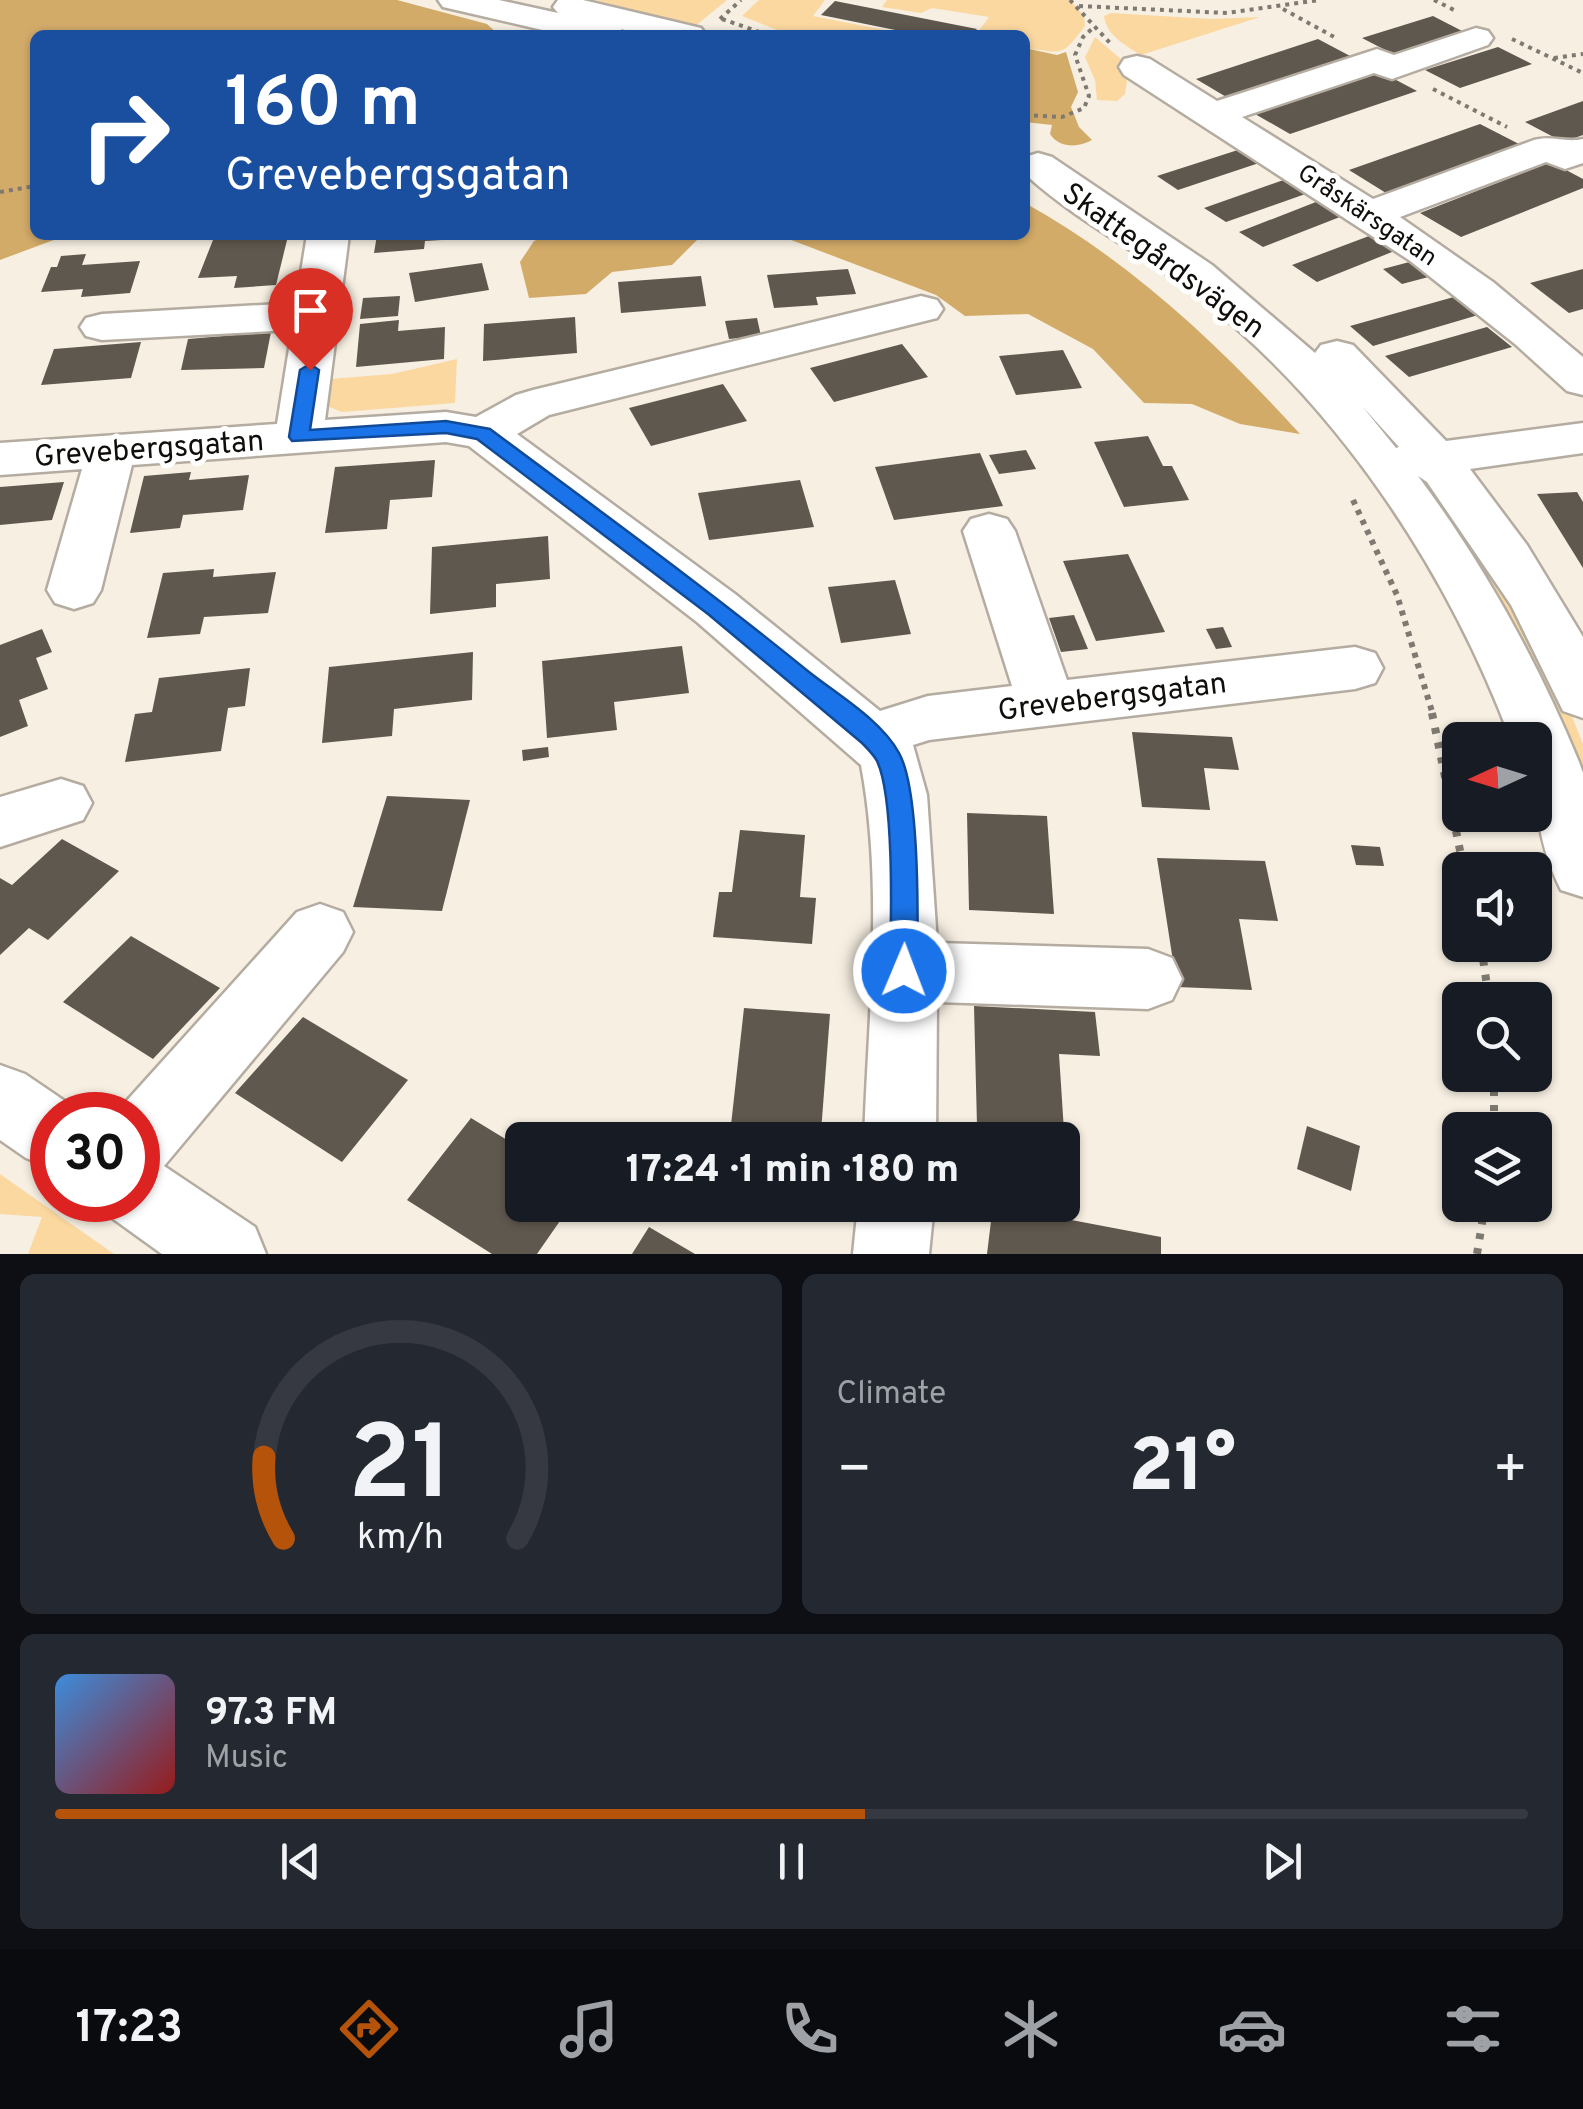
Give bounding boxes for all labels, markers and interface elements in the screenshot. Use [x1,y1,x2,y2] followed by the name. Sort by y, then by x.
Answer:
[225,62,421,151] text: 160 m
[60,70,190,200] icon: right
[225,149,571,206] text: Grevebergsgatan
[1290,158,1442,275] street label: Gråskärsgatan
[1054,176,1271,348] street label: Skattegårdsvägen
[268,268,353,371] pin
[283,283,338,338] icon: arrive
[33,424,265,477] street label: Grevebergsgatan
[996,666,1229,731] street label: Grevebergsgatan
[1442,722,1552,832] north arrow
[1442,722,1552,1222] map controls
[1442,852,1552,962] button: sound
[852,919,956,1023] position arrow
[1442,982,1552,1092] button: search
[30,1092,160,1222] speed limit sign: 30
[1442,1112,1552,1222] button: layers
[626,1147,959,1196] text: 17:24 · 1 min · 180 m
[837,1375,946,1415] text: Climate
[348,1404,453,1536] text: 21
[1128,1423,1236,1518] text: 21°
[837,1437,872,1507] text: −
[1493,1437,1528,1507] text: +
[357,1516,444,1562] text: km/h
[205,1690,337,1739] text: 97.3 FM
[205,1739,288,1779] text: Music
[273,1834,328,1889] icon: previous
[764,1834,819,1889] icon: pause
[1255,1834,1310,1889] icon: next
[334,1994,404,2064] icon: directions
[554,1994,624,2064] icon: music
[775,1994,845,2064] icon: phone
[996,1994,1066,2064] icon: climate
[1217,1994,1287,2064] icon: car
[1438,1994,1508,2064] icon: filters
[75,2001,183,2058] text: 17:23

